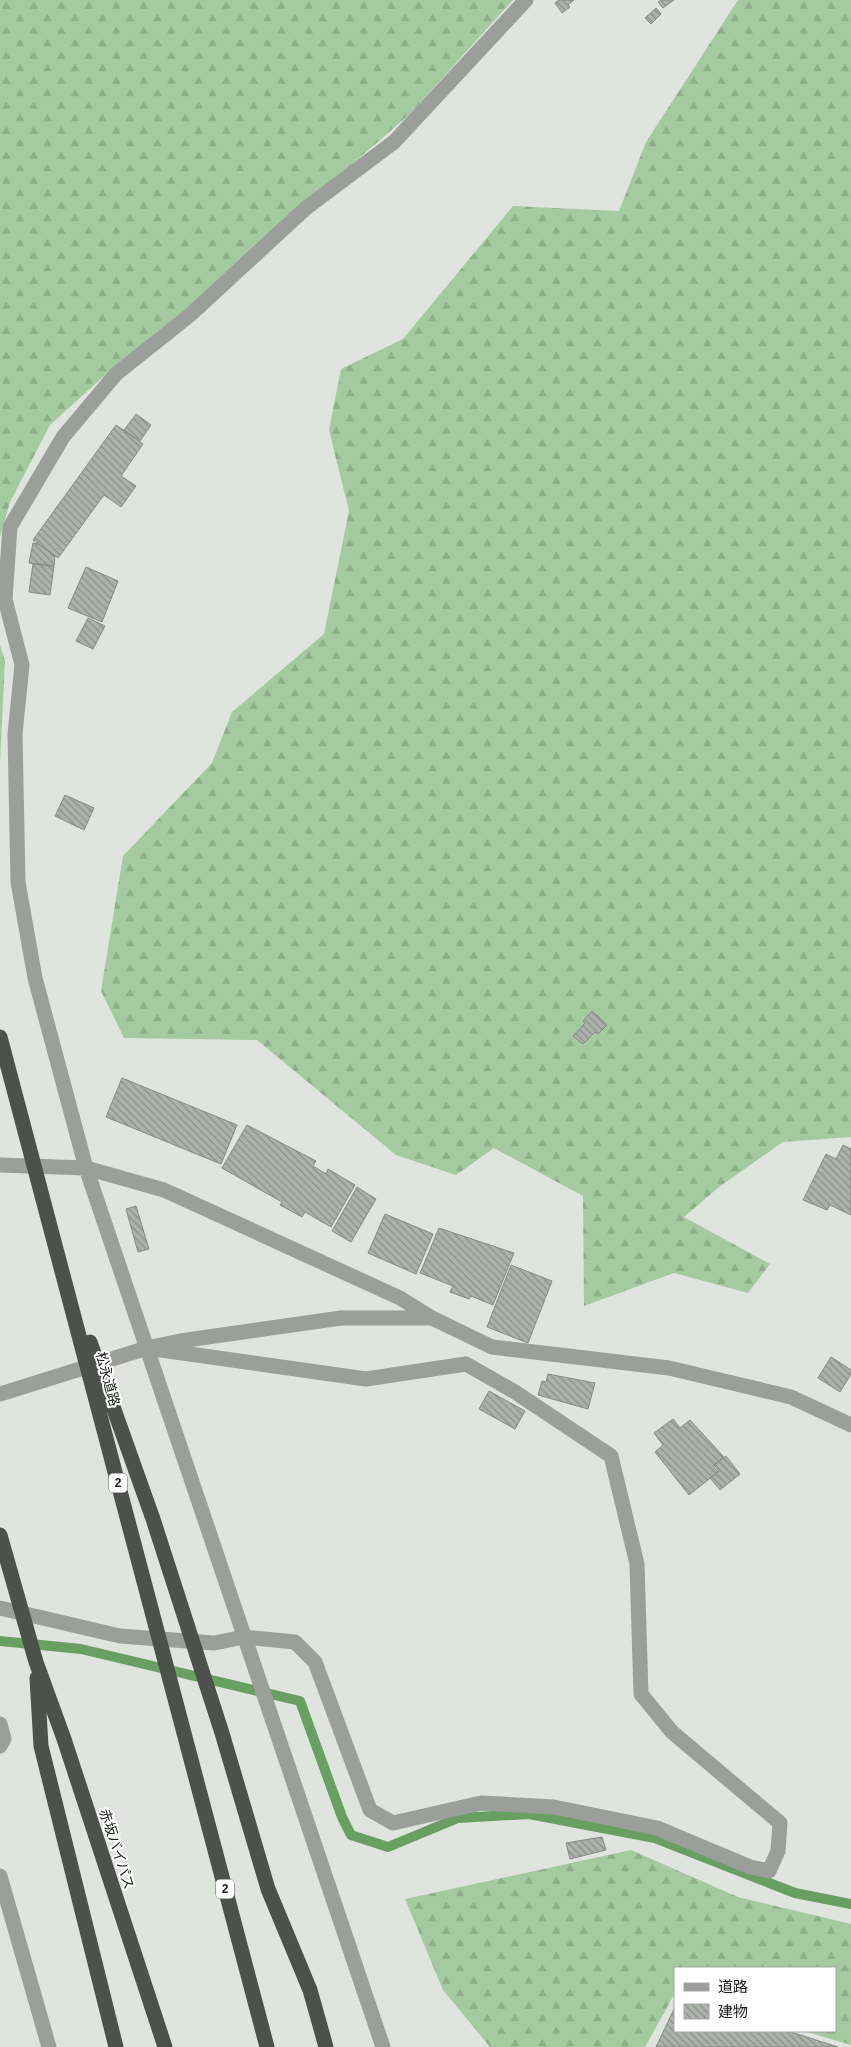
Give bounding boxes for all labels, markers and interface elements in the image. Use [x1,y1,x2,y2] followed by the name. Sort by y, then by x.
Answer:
[93,1350,123,1408] street label: 松永道路
[109,1474,127,1492] road number: 2
[96,1807,138,1891] street label: 赤坂バイパス
[216,1880,234,1898] road number: 2
[674,1967,836,2032] legend
[718,1978,748,1995] text: 道路
[718,2003,748,2020] text: 建物

